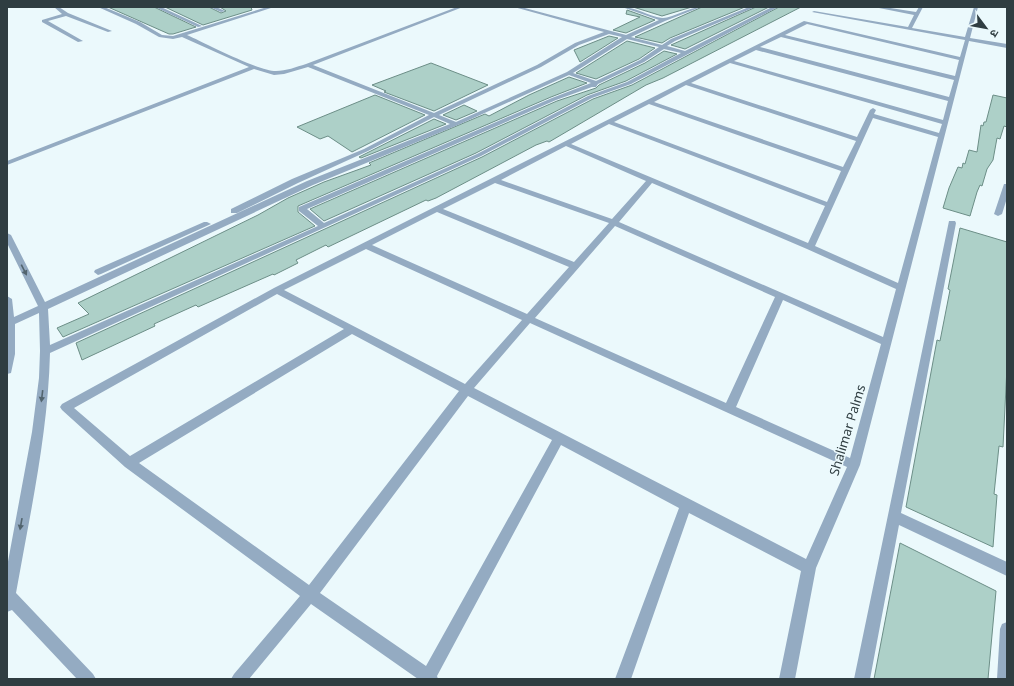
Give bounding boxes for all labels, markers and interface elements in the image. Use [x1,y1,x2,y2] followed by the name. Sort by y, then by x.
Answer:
[966,8,1006,48] north arrow
[986,26,1001,40] text: उ
[21,265,28,276] one-way arrow
[827,383,870,478] street label: Shalimar Palms
[39,390,45,402] one-way arrow
[18,518,24,530] one-way arrow

